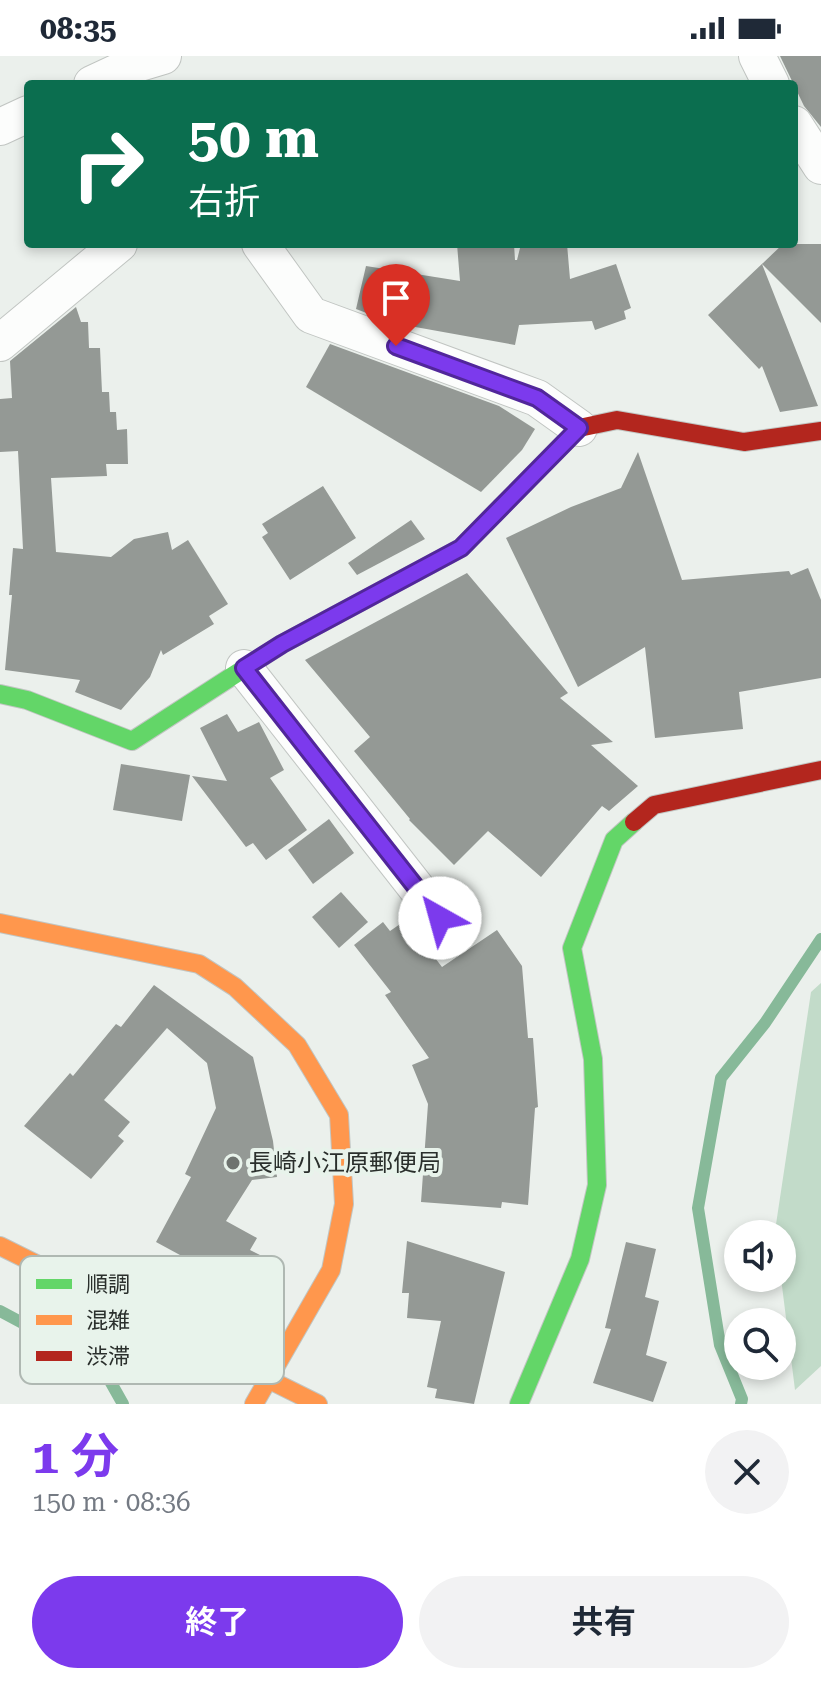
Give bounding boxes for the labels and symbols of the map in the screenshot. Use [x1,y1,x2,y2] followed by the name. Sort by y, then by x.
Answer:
[362,264,430,346] pin
[398,876,482,960] position arrow
[249,1149,441,1177] place label: 長崎小江原郵便局
[224,1154,242,1172] marker: 長崎小江原郵便局
[20,1256,284,1384] legend
[86,1272,130,1297] text: 順調
[86,1308,130,1333] text: 混雑
[86,1344,130,1369] text: 渋滞

